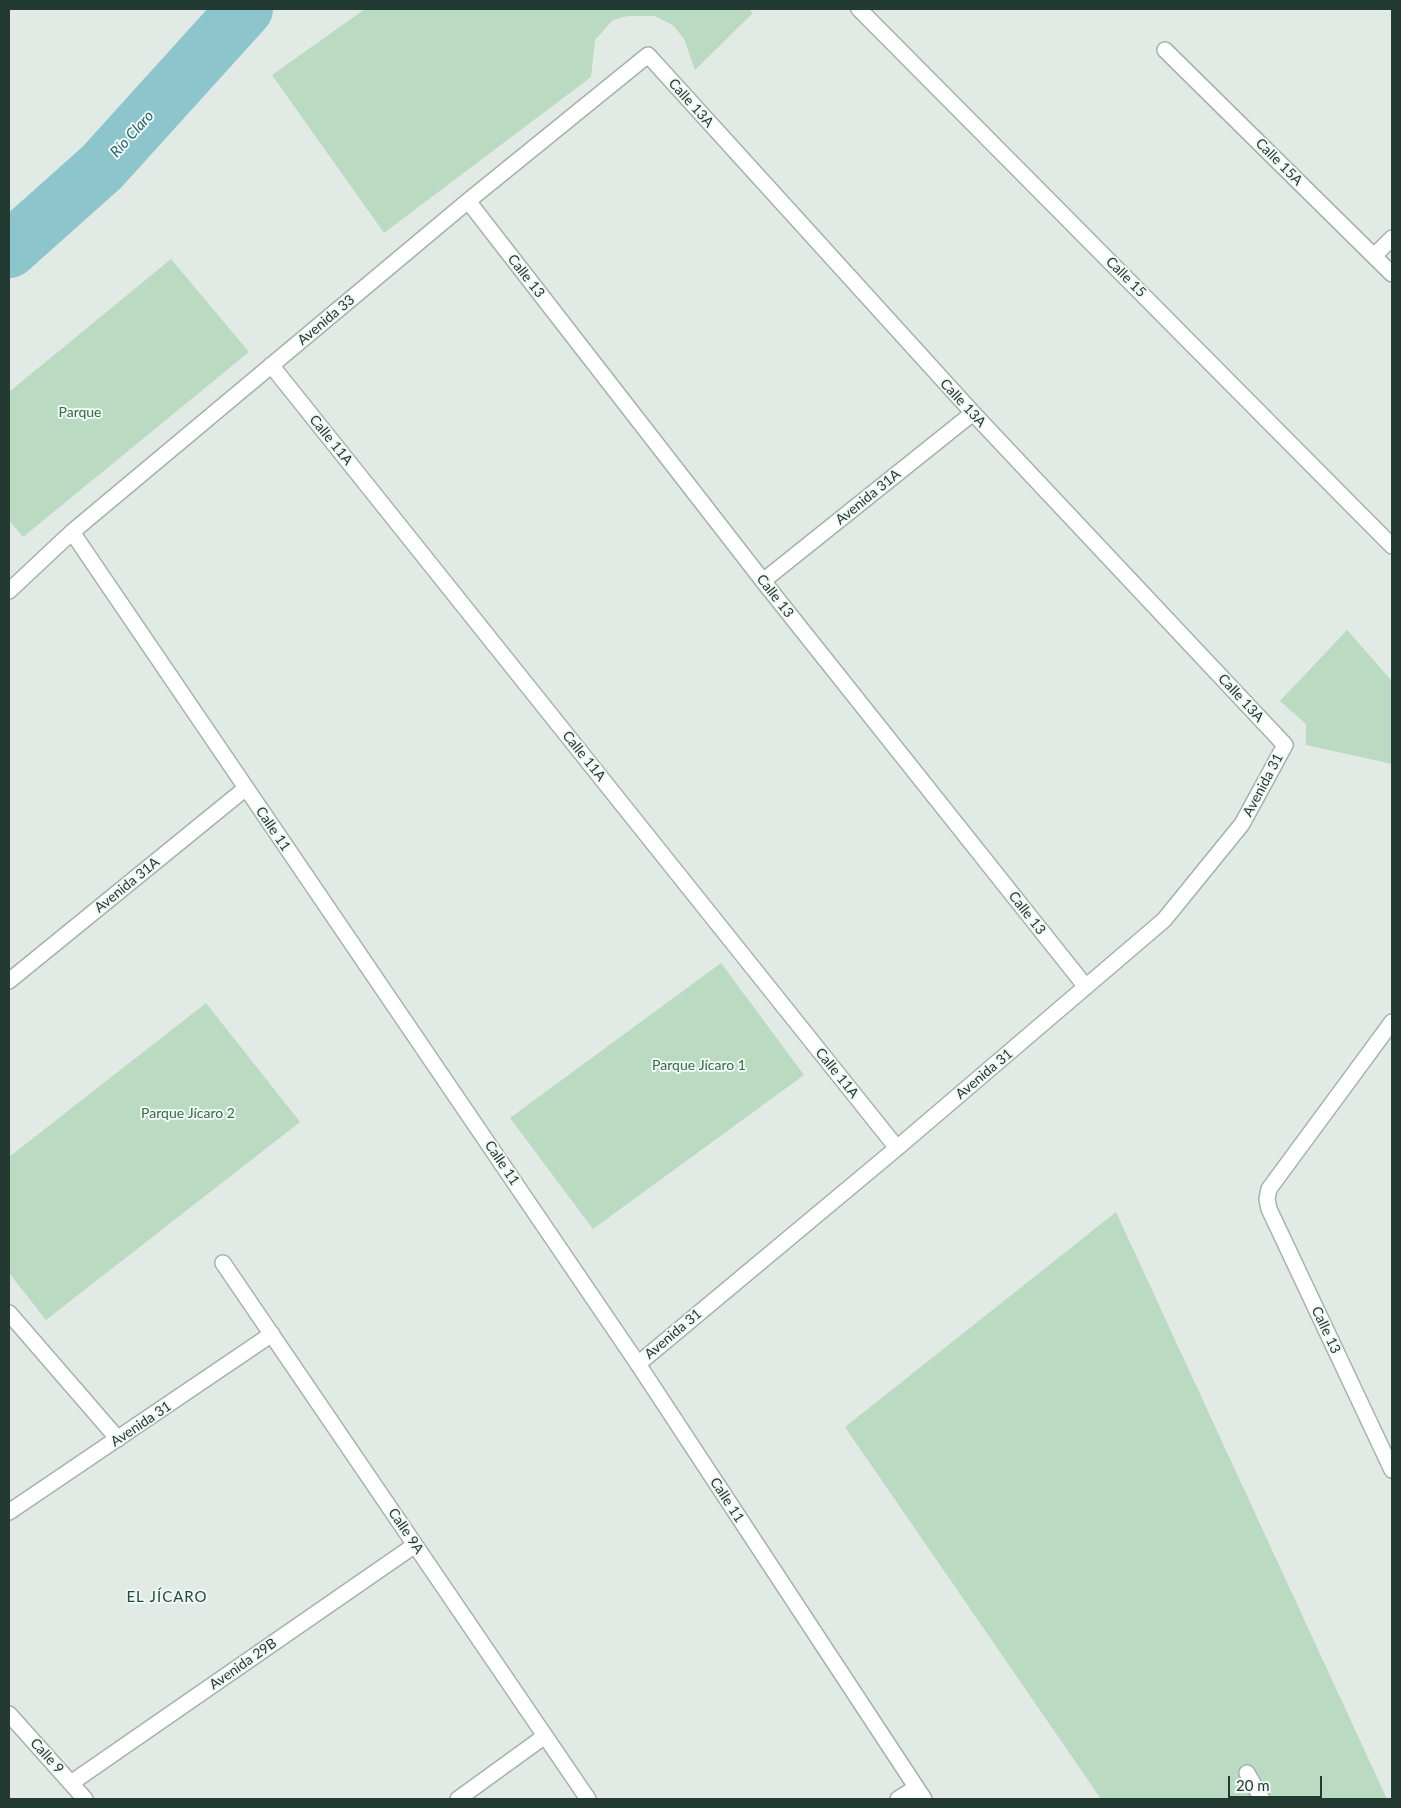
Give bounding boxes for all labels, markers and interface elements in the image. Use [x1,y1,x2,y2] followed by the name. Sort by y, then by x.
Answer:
[665,75,717,131] street label: Calle 13A
[106,107,158,161] water label: Río Claro
[1252,135,1306,189] street label: Calle 15A
[504,251,548,301] street label: Calle 13
[1102,253,1150,301] street label: Calle 15
[294,291,358,349] street label: Avenida 33
[937,375,989,431] street label: Calle 13A
[58,404,102,420] park label: Parque
[306,412,356,468] street label: Calle 11A
[832,466,904,528] street label: Avenida 31A
[753,571,797,621] street label: Calle 13
[1215,670,1267,726] street label: Calle 13A
[559,728,609,784] street label: Calle 11A
[1239,751,1287,819] street label: Avenida 31
[252,804,294,854] street label: Calle 11
[91,854,163,916] street label: Avenida 31A
[1005,888,1049,938] street label: Calle 13
[812,1045,862,1101] street label: Calle 11A
[952,1045,1016,1103] street label: Avenida 31
[652,1057,746,1073] park label: Parque Jícaro 1
[141,1105,235,1121] park label: Parque Jícaro 2
[481,1138,523,1188] street label: Calle 11
[1308,1304,1344,1356] street label: Calle 13
[641,1305,705,1363] street label: Avenida 31
[108,1398,174,1450] street label: Avenida 31
[706,1474,748,1526] street label: Calle 11
[385,1505,427,1557] street label: Calle 9A
[125,1588,209,1606] district label: EL JÍCARO
[206,1635,280,1693] street label: Avenida 29B
[27,1735,67,1777] street label: Calle 9
[1231,1766,1325,1798] scale bar
[1236,1776,1270,1794] text: 20 m

